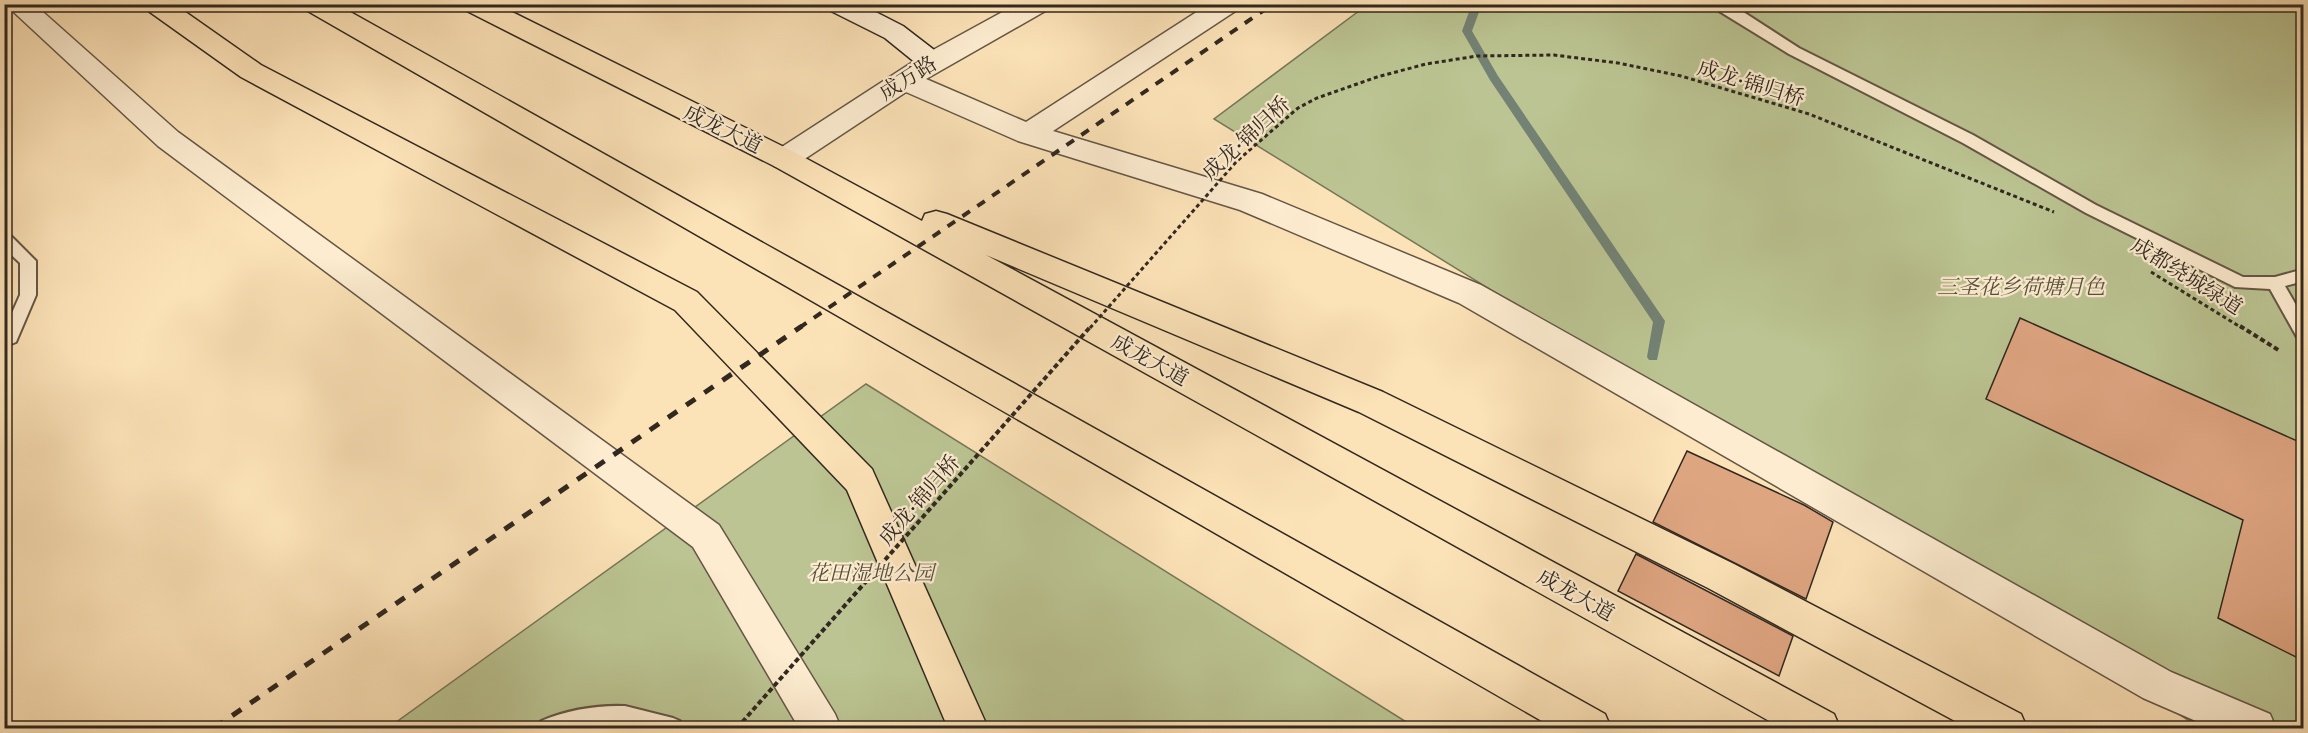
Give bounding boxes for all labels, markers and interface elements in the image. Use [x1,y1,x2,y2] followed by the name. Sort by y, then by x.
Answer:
[874,50,941,105] street label: 成万路
[1694,54,1808,111] street label: 成龙·锦归桥
[1197,91,1295,185] street label: 成龙·锦归桥
[680,99,766,158] street label: 成龙大道
[2127,232,2247,320] street label: 成都绕城绿道
[1937,274,2106,299] park label: 三圣花乡荷塘月色
[1107,328,1193,391] street label: 成龙大道
[873,450,964,550] street label: 成龙·锦归桥
[808,560,937,585] park label: 花田湿地公园
[1533,563,1619,626] street label: 成龙大道

